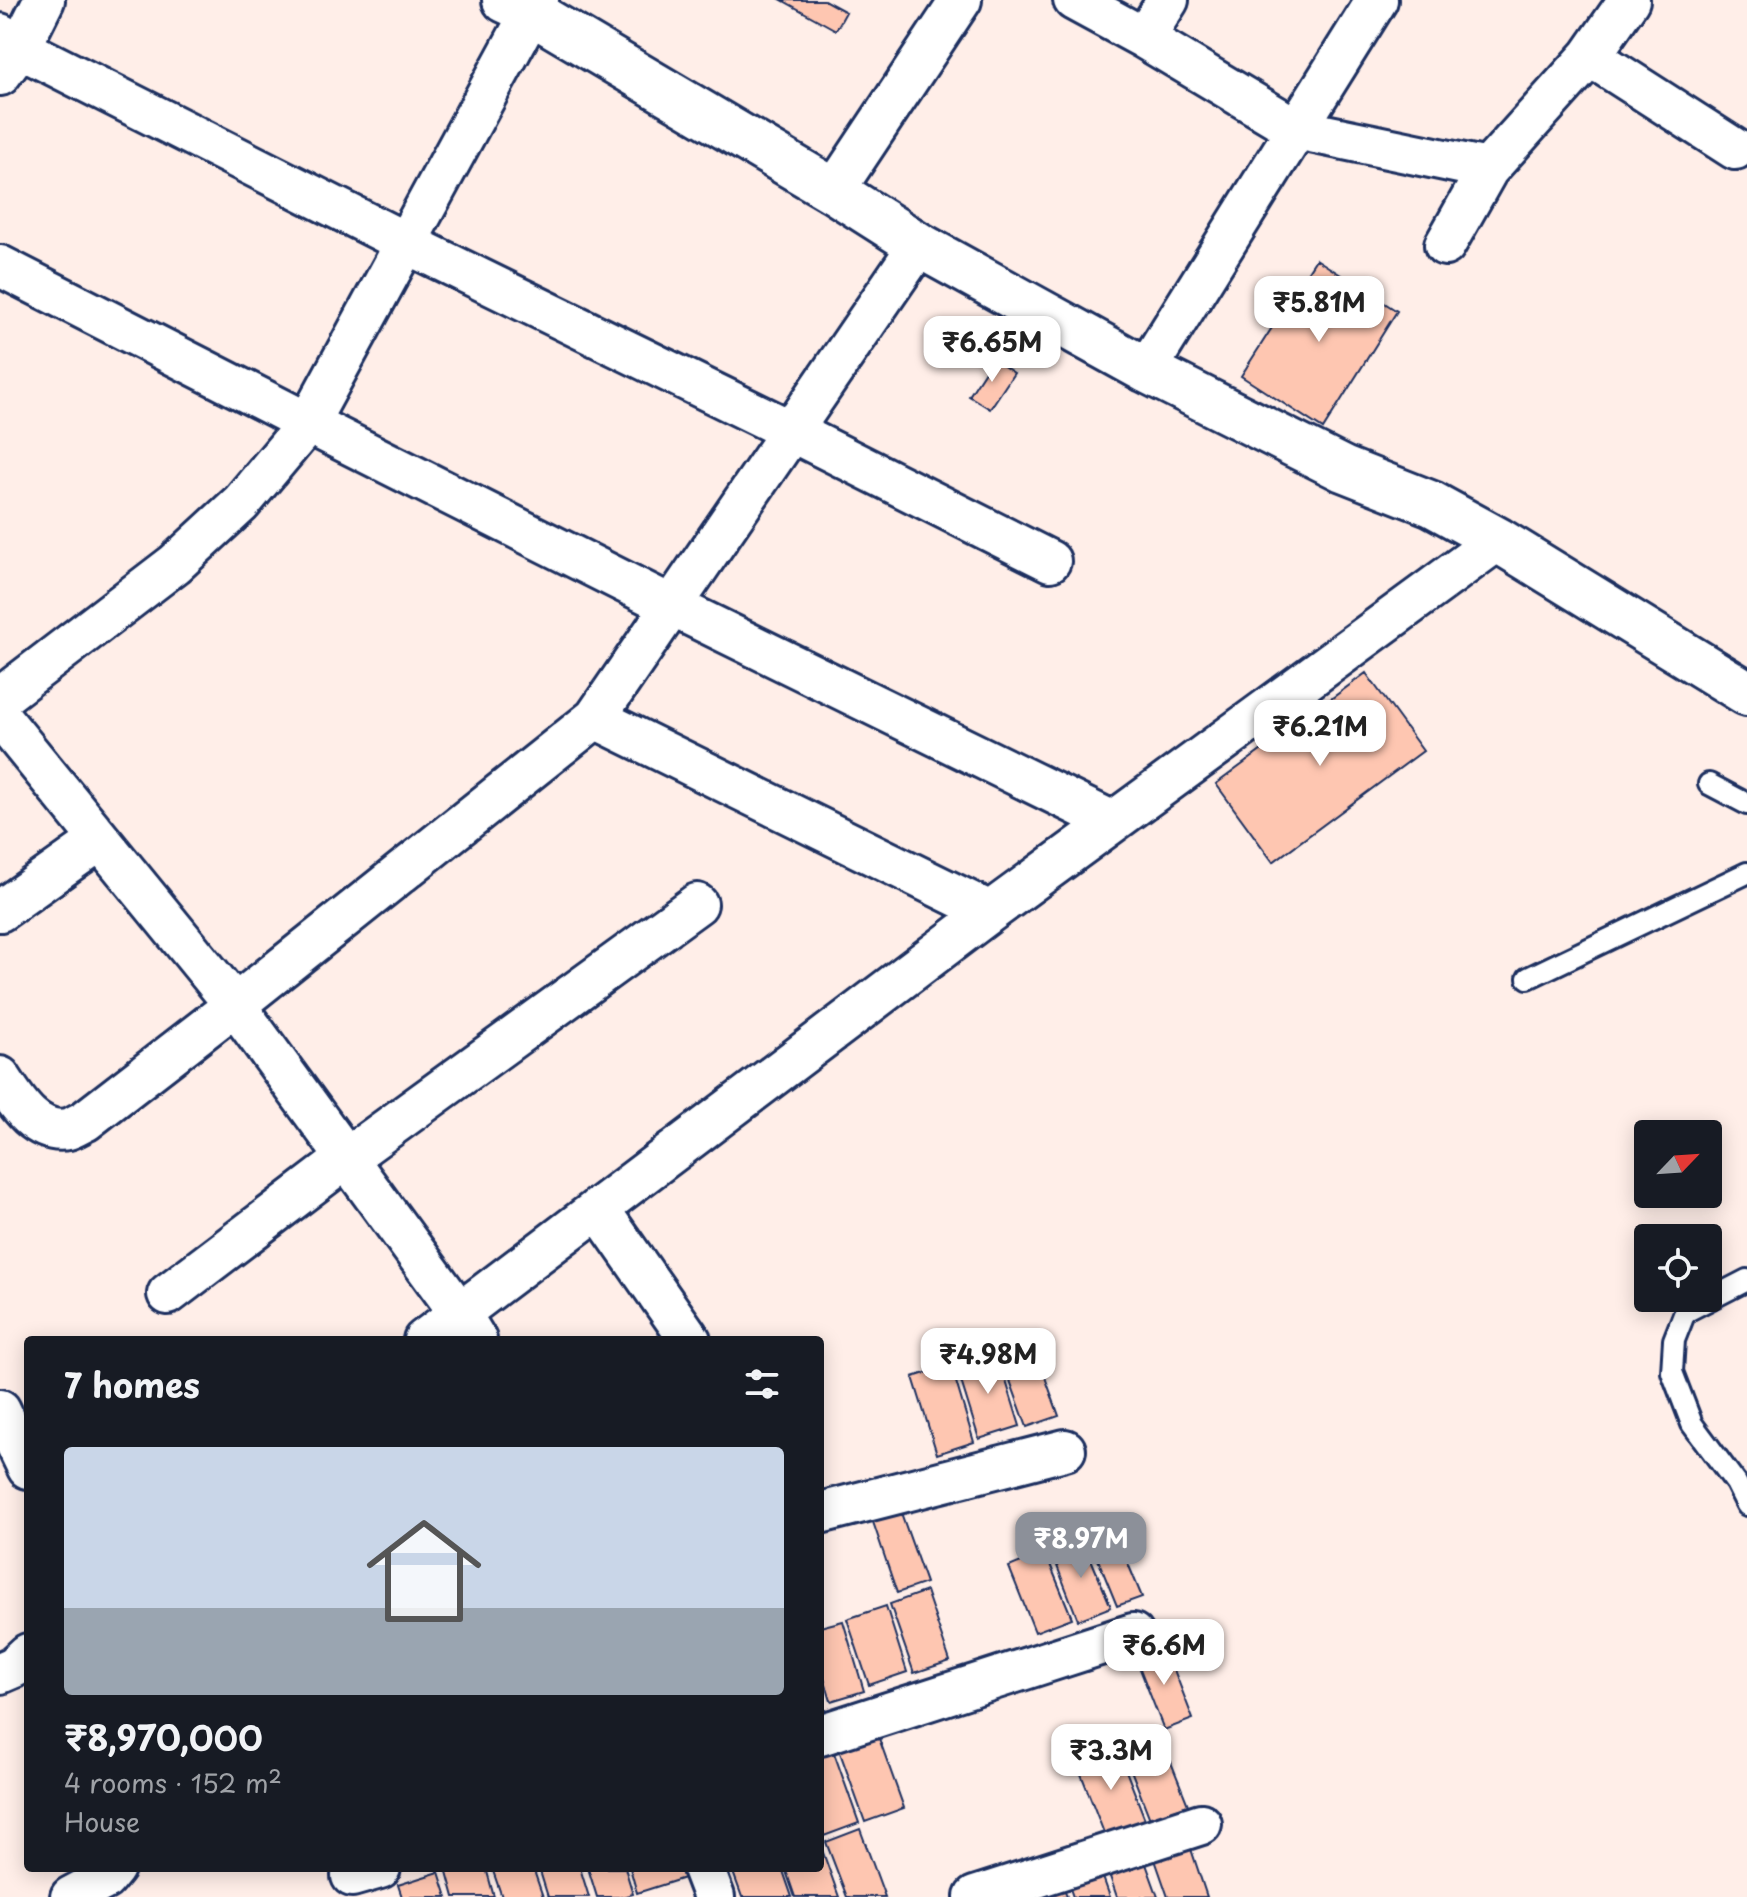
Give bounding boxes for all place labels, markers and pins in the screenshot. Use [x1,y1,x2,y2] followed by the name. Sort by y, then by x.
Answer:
[1254,276,1384,344] pin: ₹5.81M
[927,316,1057,384] pin: ₹6.65M
[1255,700,1385,768] pin: ₹6.21M
[923,1328,1053,1396] pin: ₹4.98M
[1016,1512,1146,1580] pin: ₹8.97M
[1108,1619,1220,1687] pin: ₹6.6M
[1055,1724,1167,1792] pin: ₹3.3M

